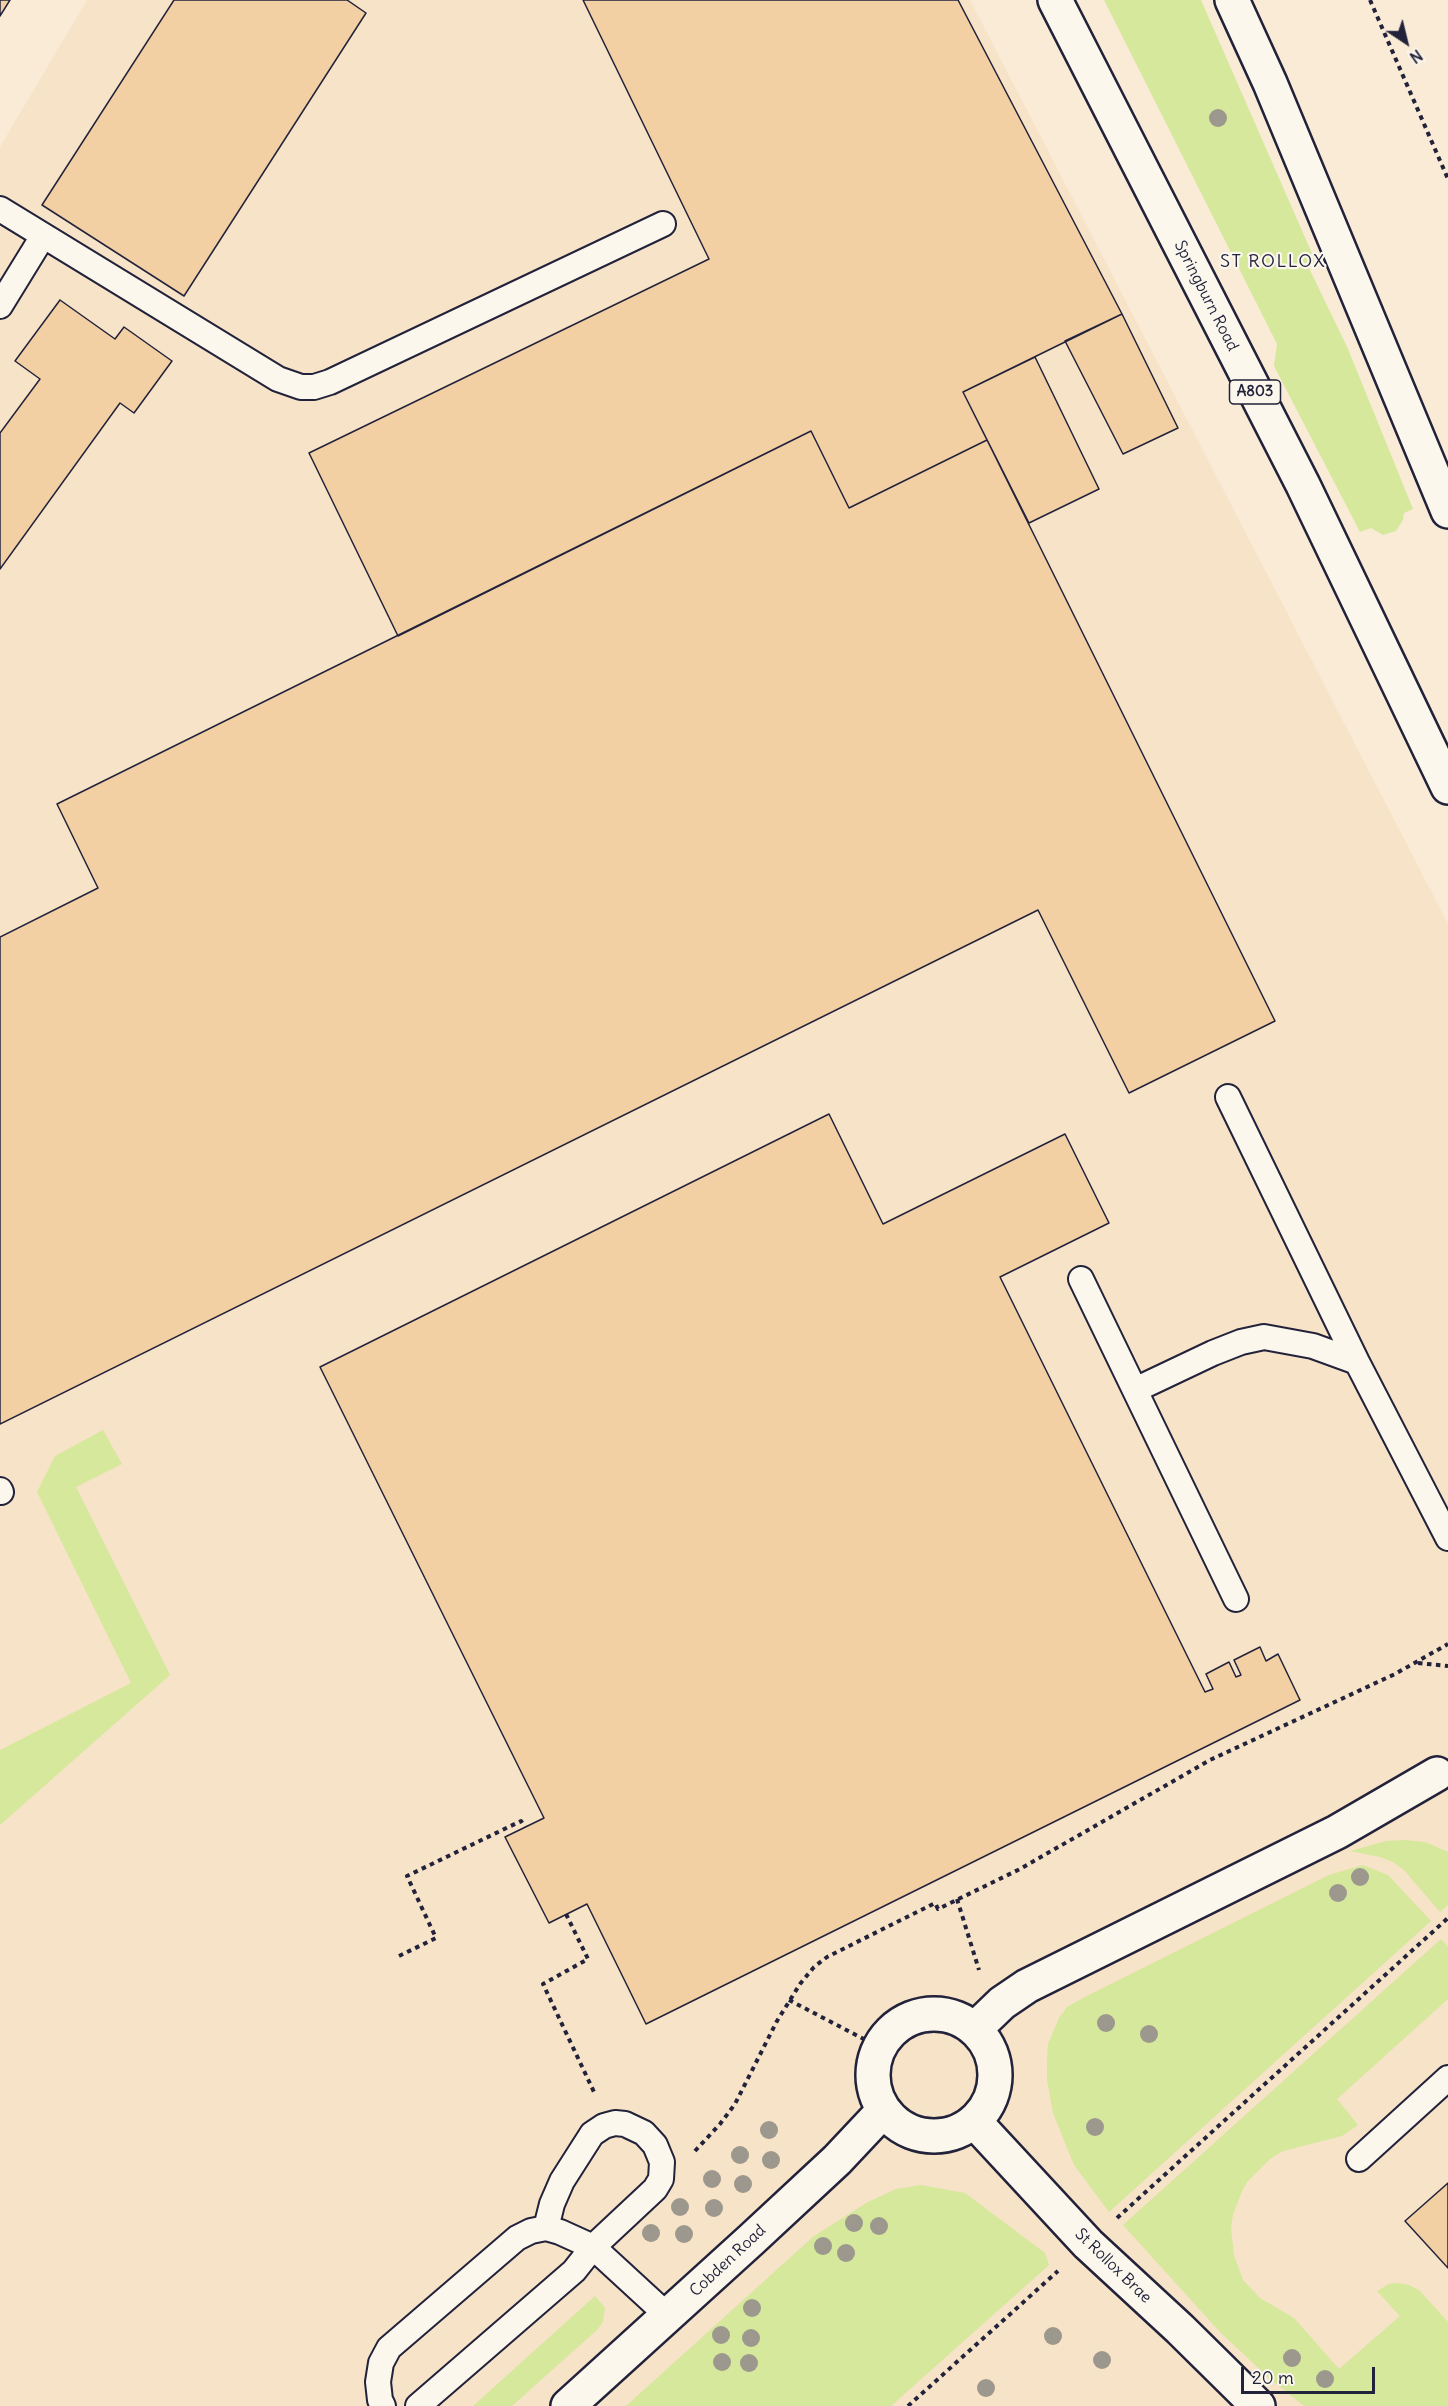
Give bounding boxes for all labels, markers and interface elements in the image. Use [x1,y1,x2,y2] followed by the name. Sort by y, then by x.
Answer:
[1376,12,1436,72] north arrow
[1406,45,1427,68] text: N
[1170,237,1242,355] street label: Springburn Road
[1220,251,1326,273] district label: ST ROLLOX
[1230,380,1280,404] road number: A803
[686,2221,770,2301] street label: Cobden Road
[1071,2225,1155,2307] street label: St Rollox Brae
[1244,2355,1378,2393] scale bar
[1252,2366,1294,2389] text: 20 m

